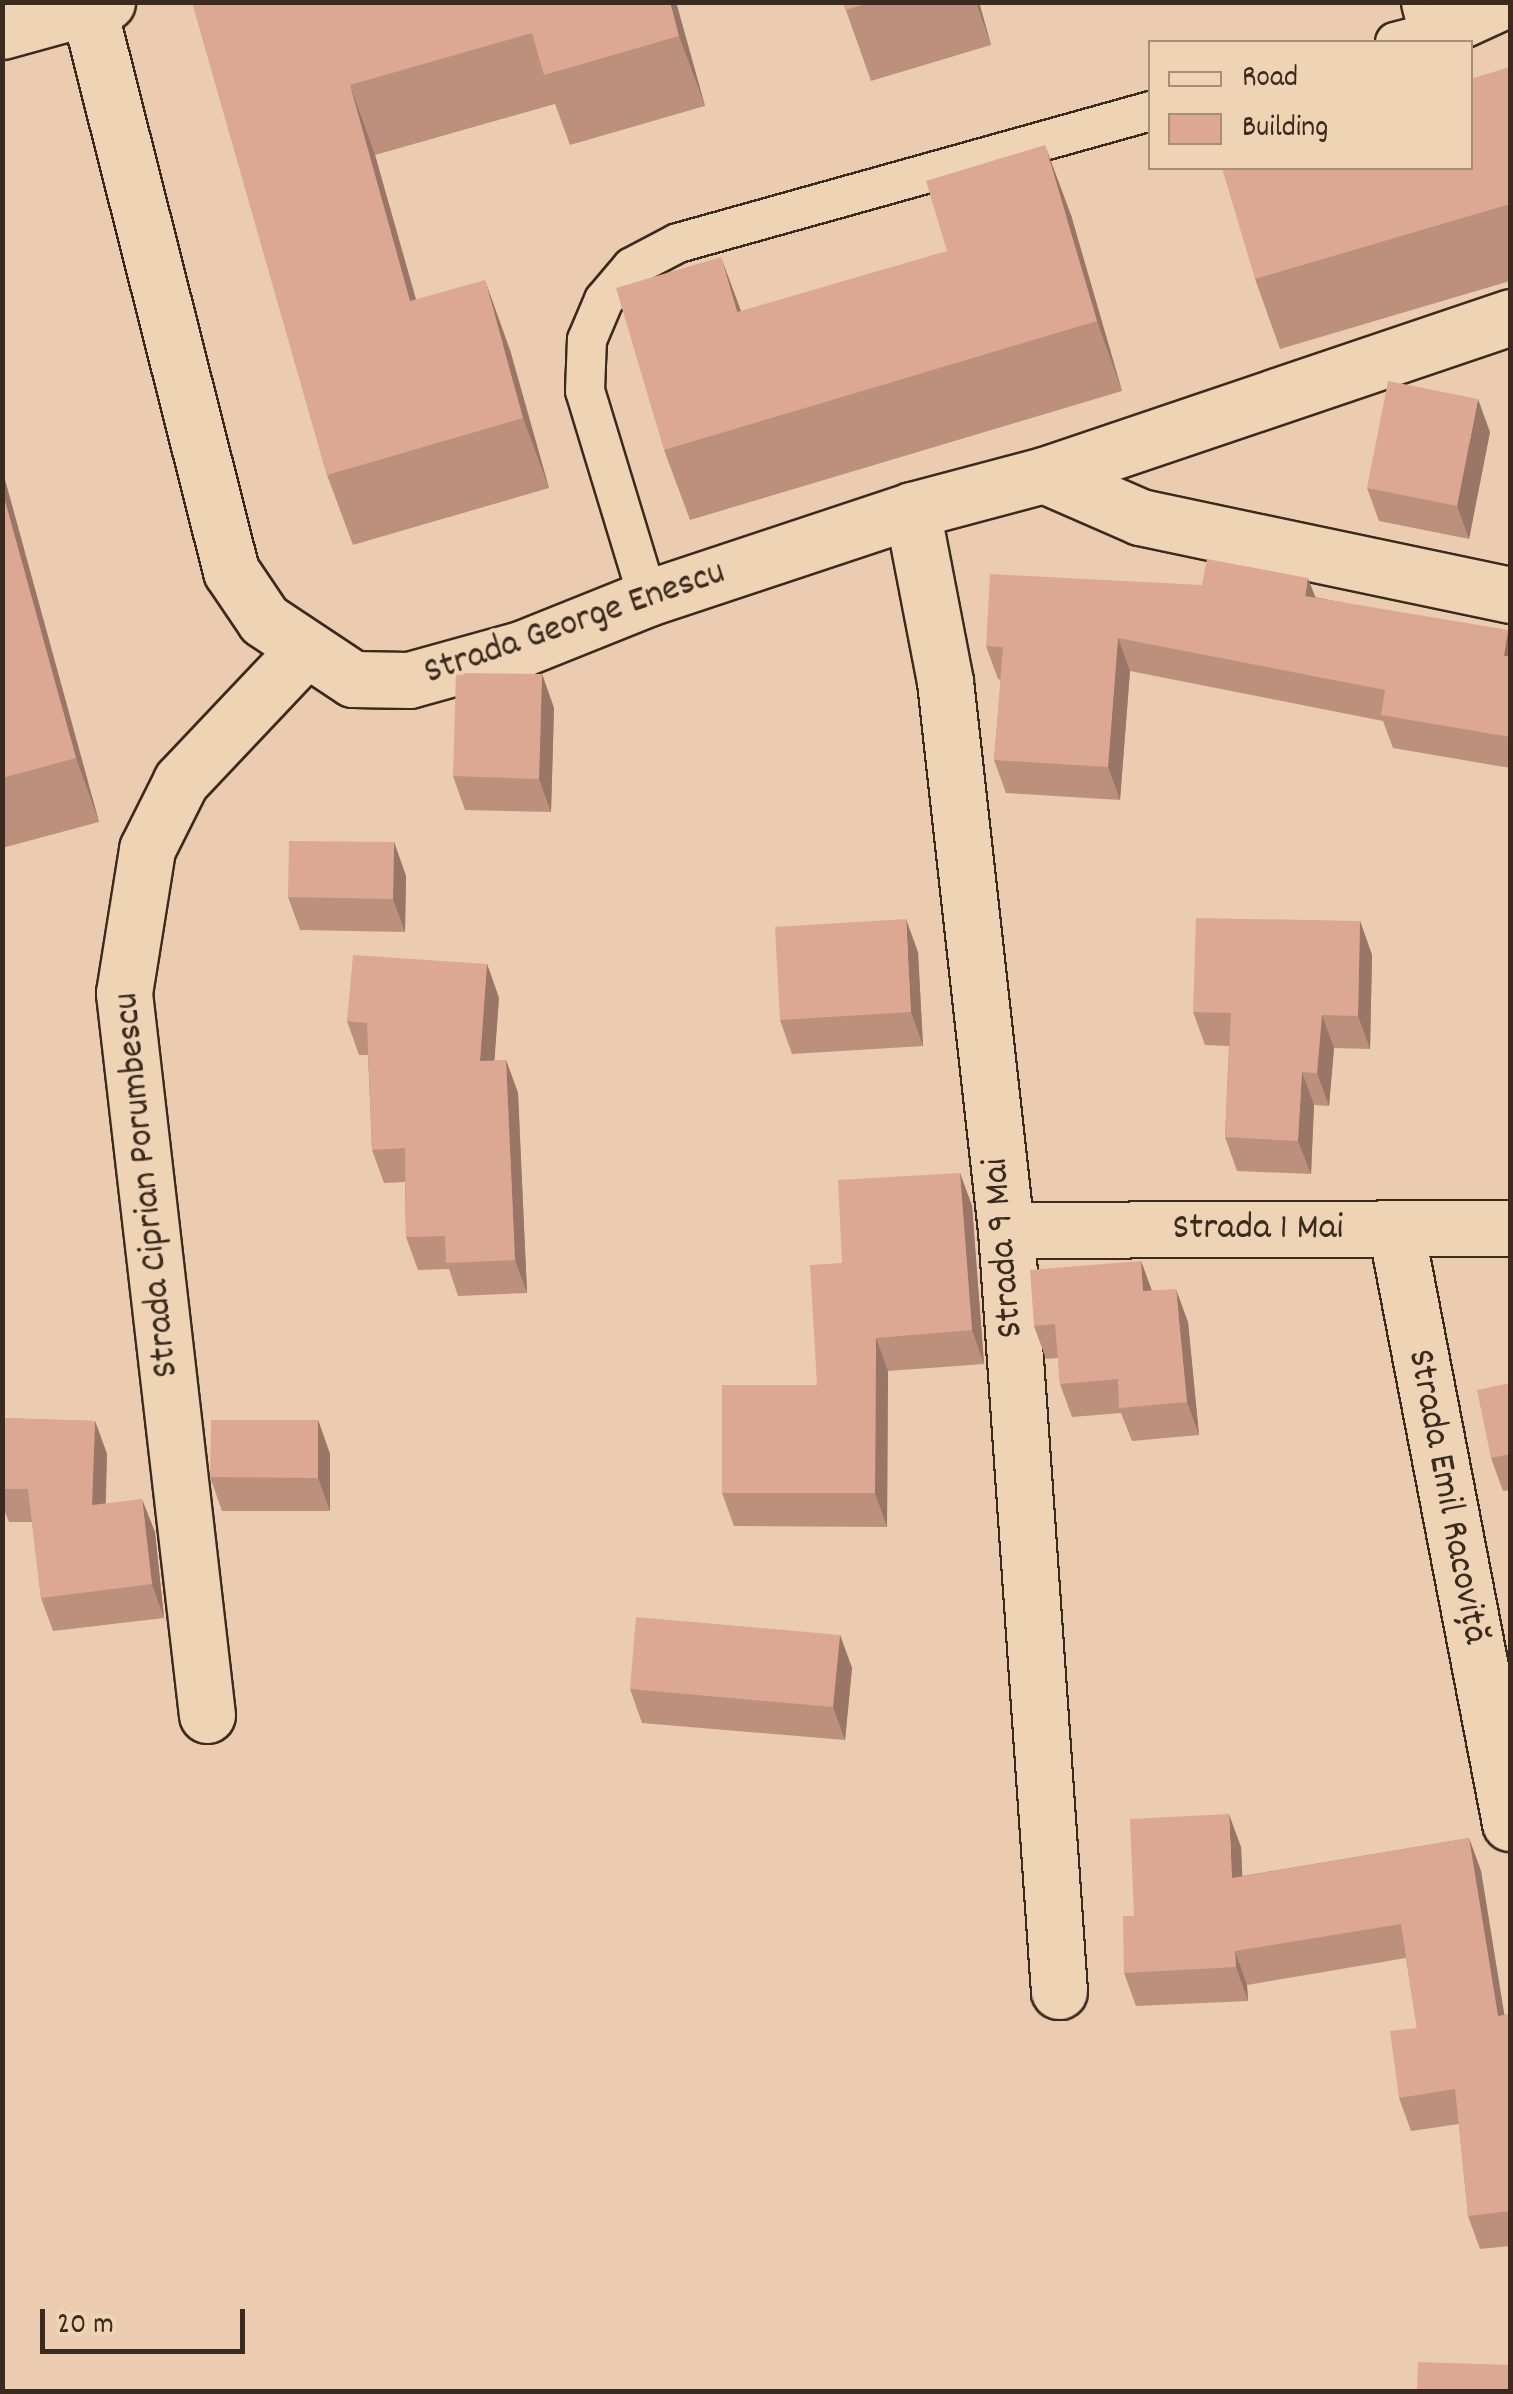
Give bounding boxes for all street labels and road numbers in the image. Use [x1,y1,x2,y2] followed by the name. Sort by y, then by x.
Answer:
[419,551,731,697] street label: Strada George Enescu
[105,990,191,1380] street label: Strada Ciprian Porumbescu
[974,1156,1036,1340] street label: Strada 9 Mai
[1172,1207,1344,1253] street label: Strada 1 Mai
[1395,1346,1497,1648] street label: Strada Emil Racoviță

